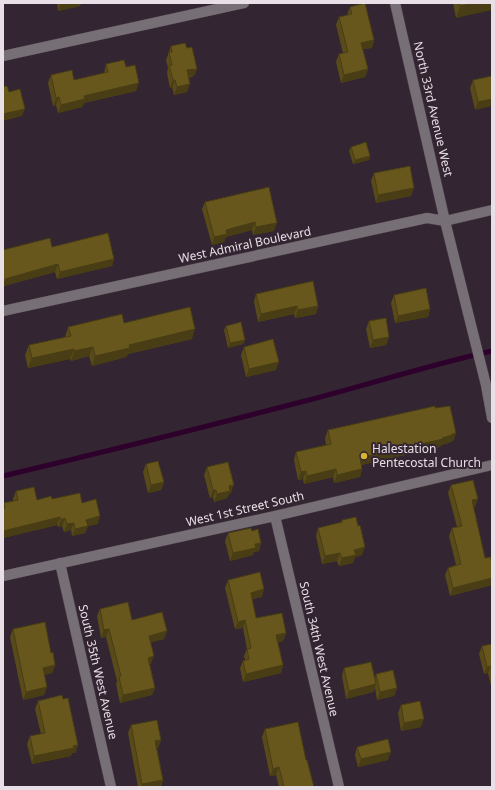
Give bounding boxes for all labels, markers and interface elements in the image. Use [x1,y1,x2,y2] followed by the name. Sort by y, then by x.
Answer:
[410,40,457,179] street label: North 33rd Avenue West
[177,222,313,267] street label: West Admiral Boulevard
[372,440,481,471] place label: Halestation Pentecostal Church
[359,451,369,461] marker: Halestation Pentecostal Church
[184,487,306,530] street label: West 1st Street South
[296,580,343,718] street label: South 34th West Avenue
[75,603,122,741] street label: South 35th West Avenue

